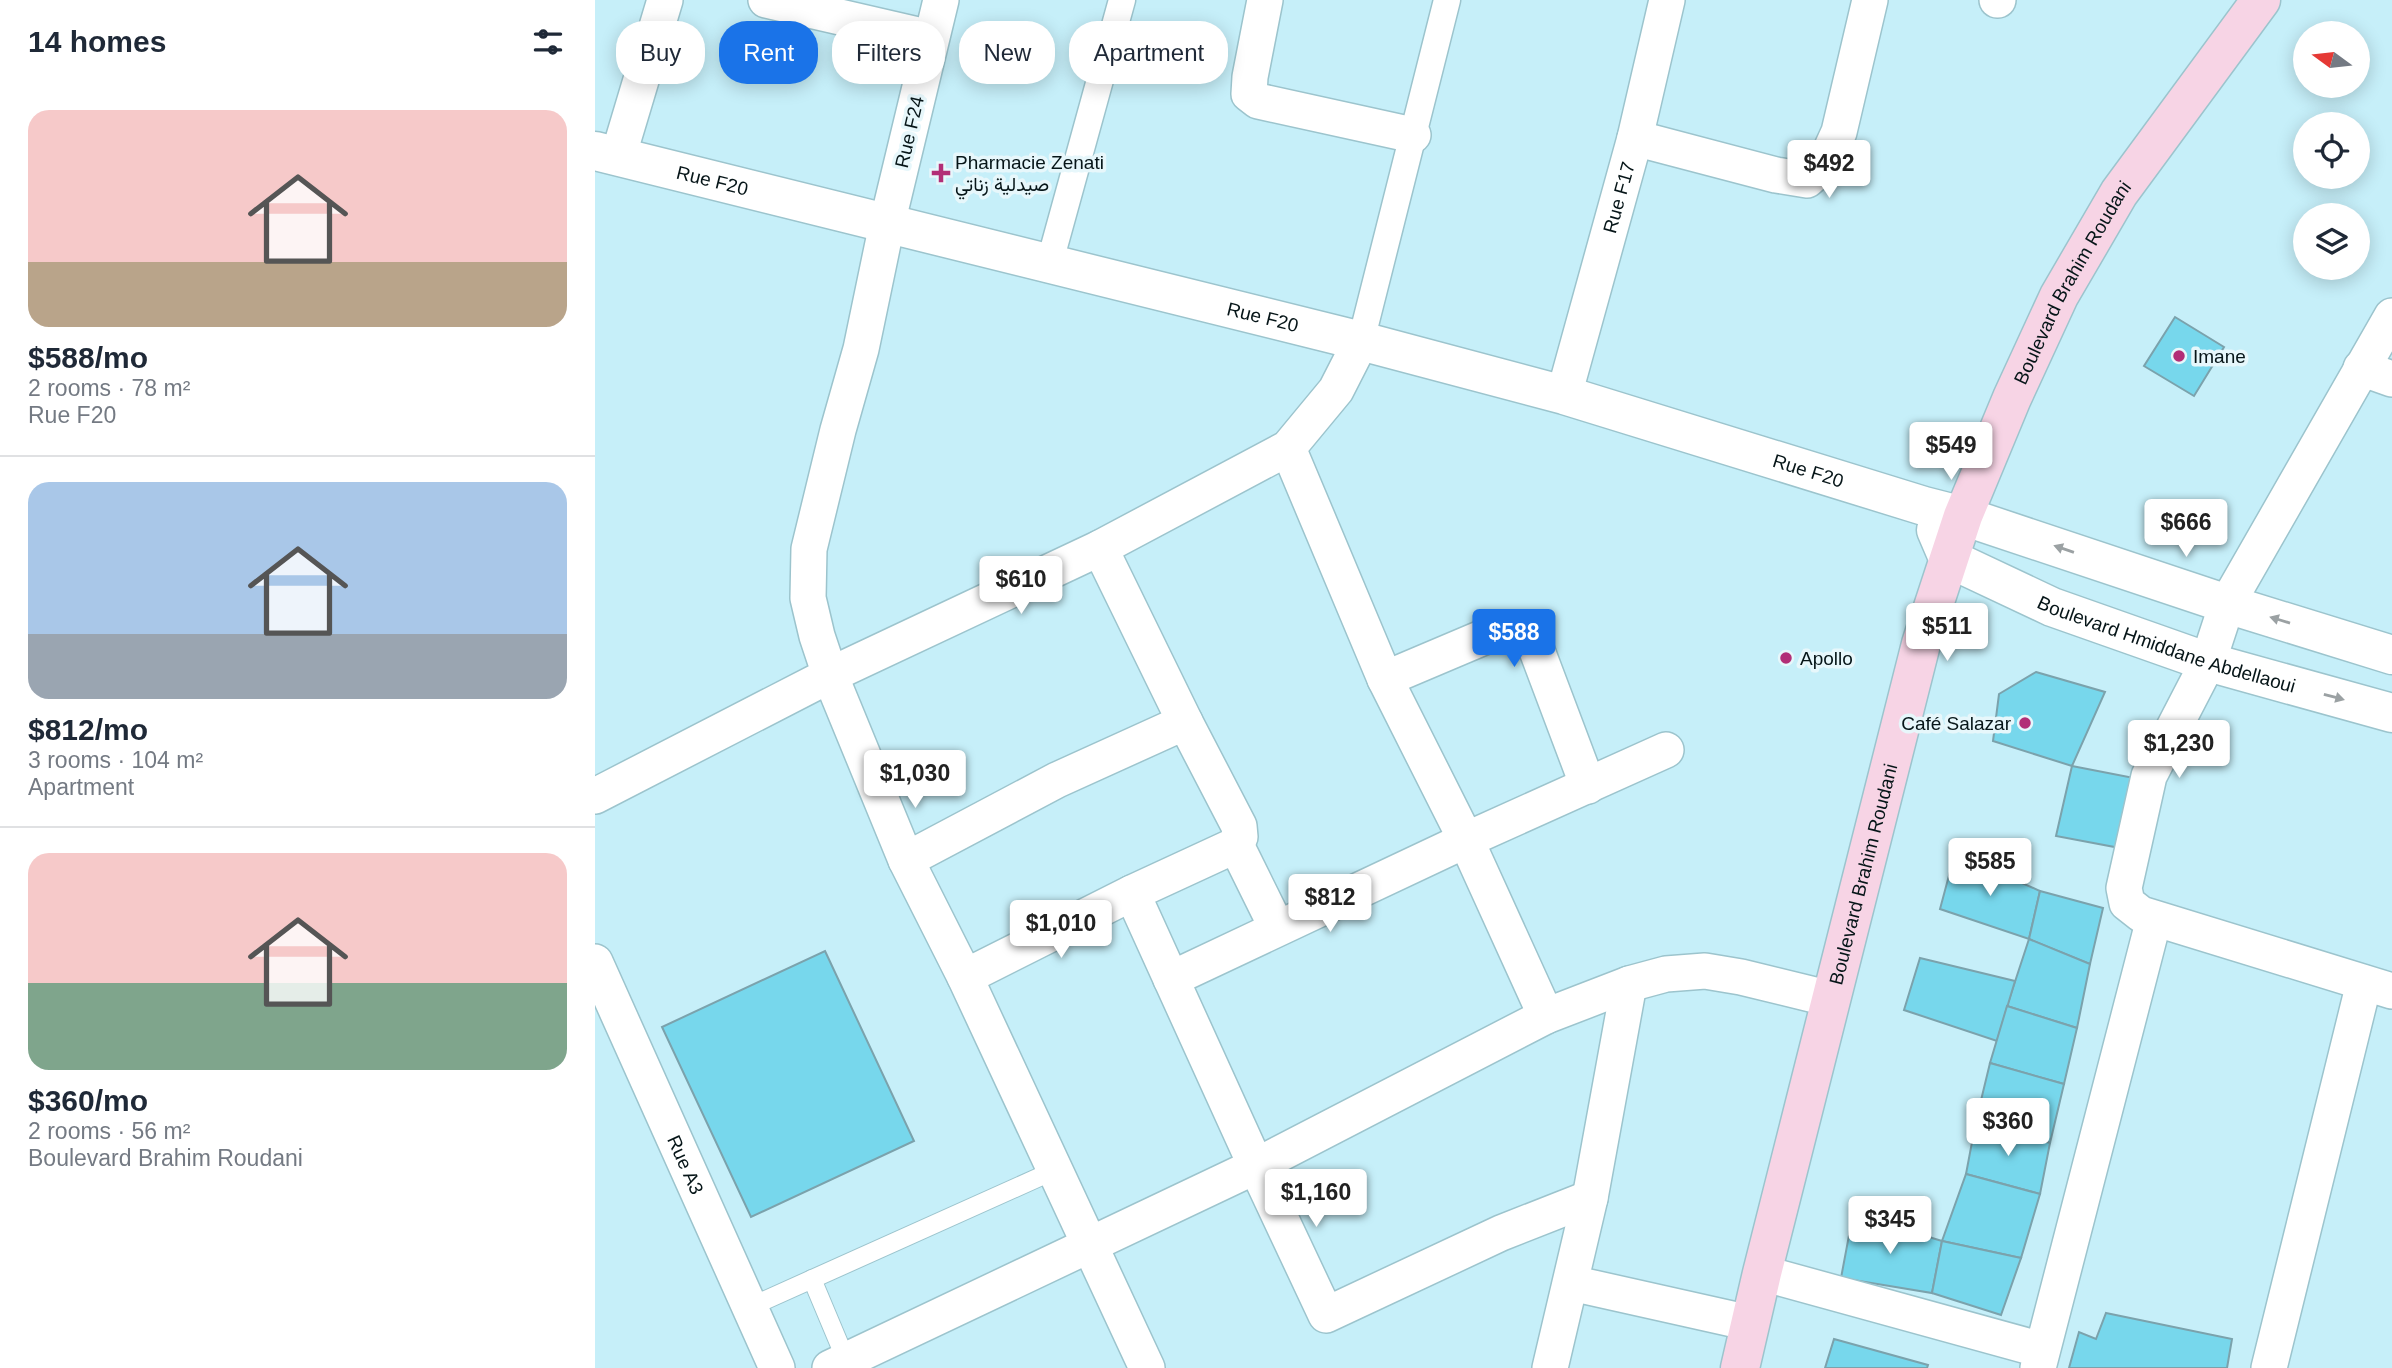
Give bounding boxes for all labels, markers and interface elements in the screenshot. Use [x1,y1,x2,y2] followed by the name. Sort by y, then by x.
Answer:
[616,21,705,84] chip: Buy
[719,21,818,84] chip: Rent
[832,21,945,84] chip: Filters
[959,21,1055,84] chip: New
[1069,21,1228,84] chip: Apartment
[2293,21,2369,98] north arrow
[2293,21,2370,280] map controls
[529,23,567,61] icon: filters
[28,25,166,58] text: 14 homes
[891,94,928,170] street label: Rue F24
[2293,112,2370,189] button: locate
[1788,140,1870,200] pin: $492
[1803,150,1855,176] text: $492
[955,152,1104,200] place label: Pharmacie Zenati صيدلية زناتي
[235,156,361,282] icon: home
[1599,160,1639,235] street label: Rue F17
[674,162,750,200] street label: Rue F20
[933,165,949,181] marker: Pharmacie Zenati صيدلية زناتي
[2010,177,2135,388] street label: Boulevard Brahim Roudani
[2293,203,2370,280] button: layers
[1225,298,1301,336] street label: Rue F20
[28,341,148,374] text: $588/mo
[2193,346,2246,367] place label: Imane
[2171,348,2187,364] marker: Imane
[28,375,190,401] text: 2 rooms · 78 m²
[28,402,116,428] text: Rue F20
[1910,422,1992,482] pin: $549
[1925,432,1977,458] text: $549
[1770,450,1846,492] street label: Rue F20
[2145,500,2227,559] pin: $666
[2160,509,2212,535] text: $666
[235,528,361,654] icon: home
[2053,543,2074,554] one-way arrow
[980,556,1062,616] pin: $610
[995,566,1047,592] text: $610
[2034,592,2298,697] street label: Boulevard Hmiddane Abdellaoui
[1906,604,1988,663] pin: $511
[1473,610,1555,669] pin: $588
[1922,613,1972,639] text: $511
[2269,615,2290,625] one-way arrow
[1488,619,1540,645] text: $588
[1800,648,1853,669] place label: Apollo
[1778,650,1794,666] marker: Apollo
[2324,692,2346,703] one-way arrow
[28,713,148,746] text: $812/mo
[1901,713,2012,734] place label: Café Salazar
[2017,715,2033,731] marker: Café Salazar
[2122,720,2236,780] pin: $1,230
[2144,730,2214,756] text: $1,230
[28,747,203,773] text: 3 rooms · 104 m²
[858,750,972,810] pin: $1,030
[880,760,950,786] text: $1,030
[1825,761,1901,987] street label: Boulevard Brahim Roudani
[28,774,134,800] text: Apartment
[1949,838,2031,898] pin: $585
[1964,848,2016,874] text: $585
[1289,874,1371,934] pin: $812
[1304,884,1356,910] text: $812
[235,899,361,1025] icon: home
[1004,900,1118,960] pin: $1,010
[1026,910,1096,936] text: $1,010
[28,1084,148,1117] text: $360/mo
[1967,1098,2049,1158] pin: $360
[1982,1108,2034,1134] text: $360
[28,1118,190,1144] text: 2 rooms · 56 m²
[663,1132,708,1198] street label: Rue A3
[28,1145,303,1171] text: Boulevard Brahim Roudani
[1259,1170,1373,1229] pin: $1,160
[1281,1179,1351,1205] text: $1,160
[1849,1196,1931,1256] pin: $345
[1864,1206,1916,1232] text: $345

